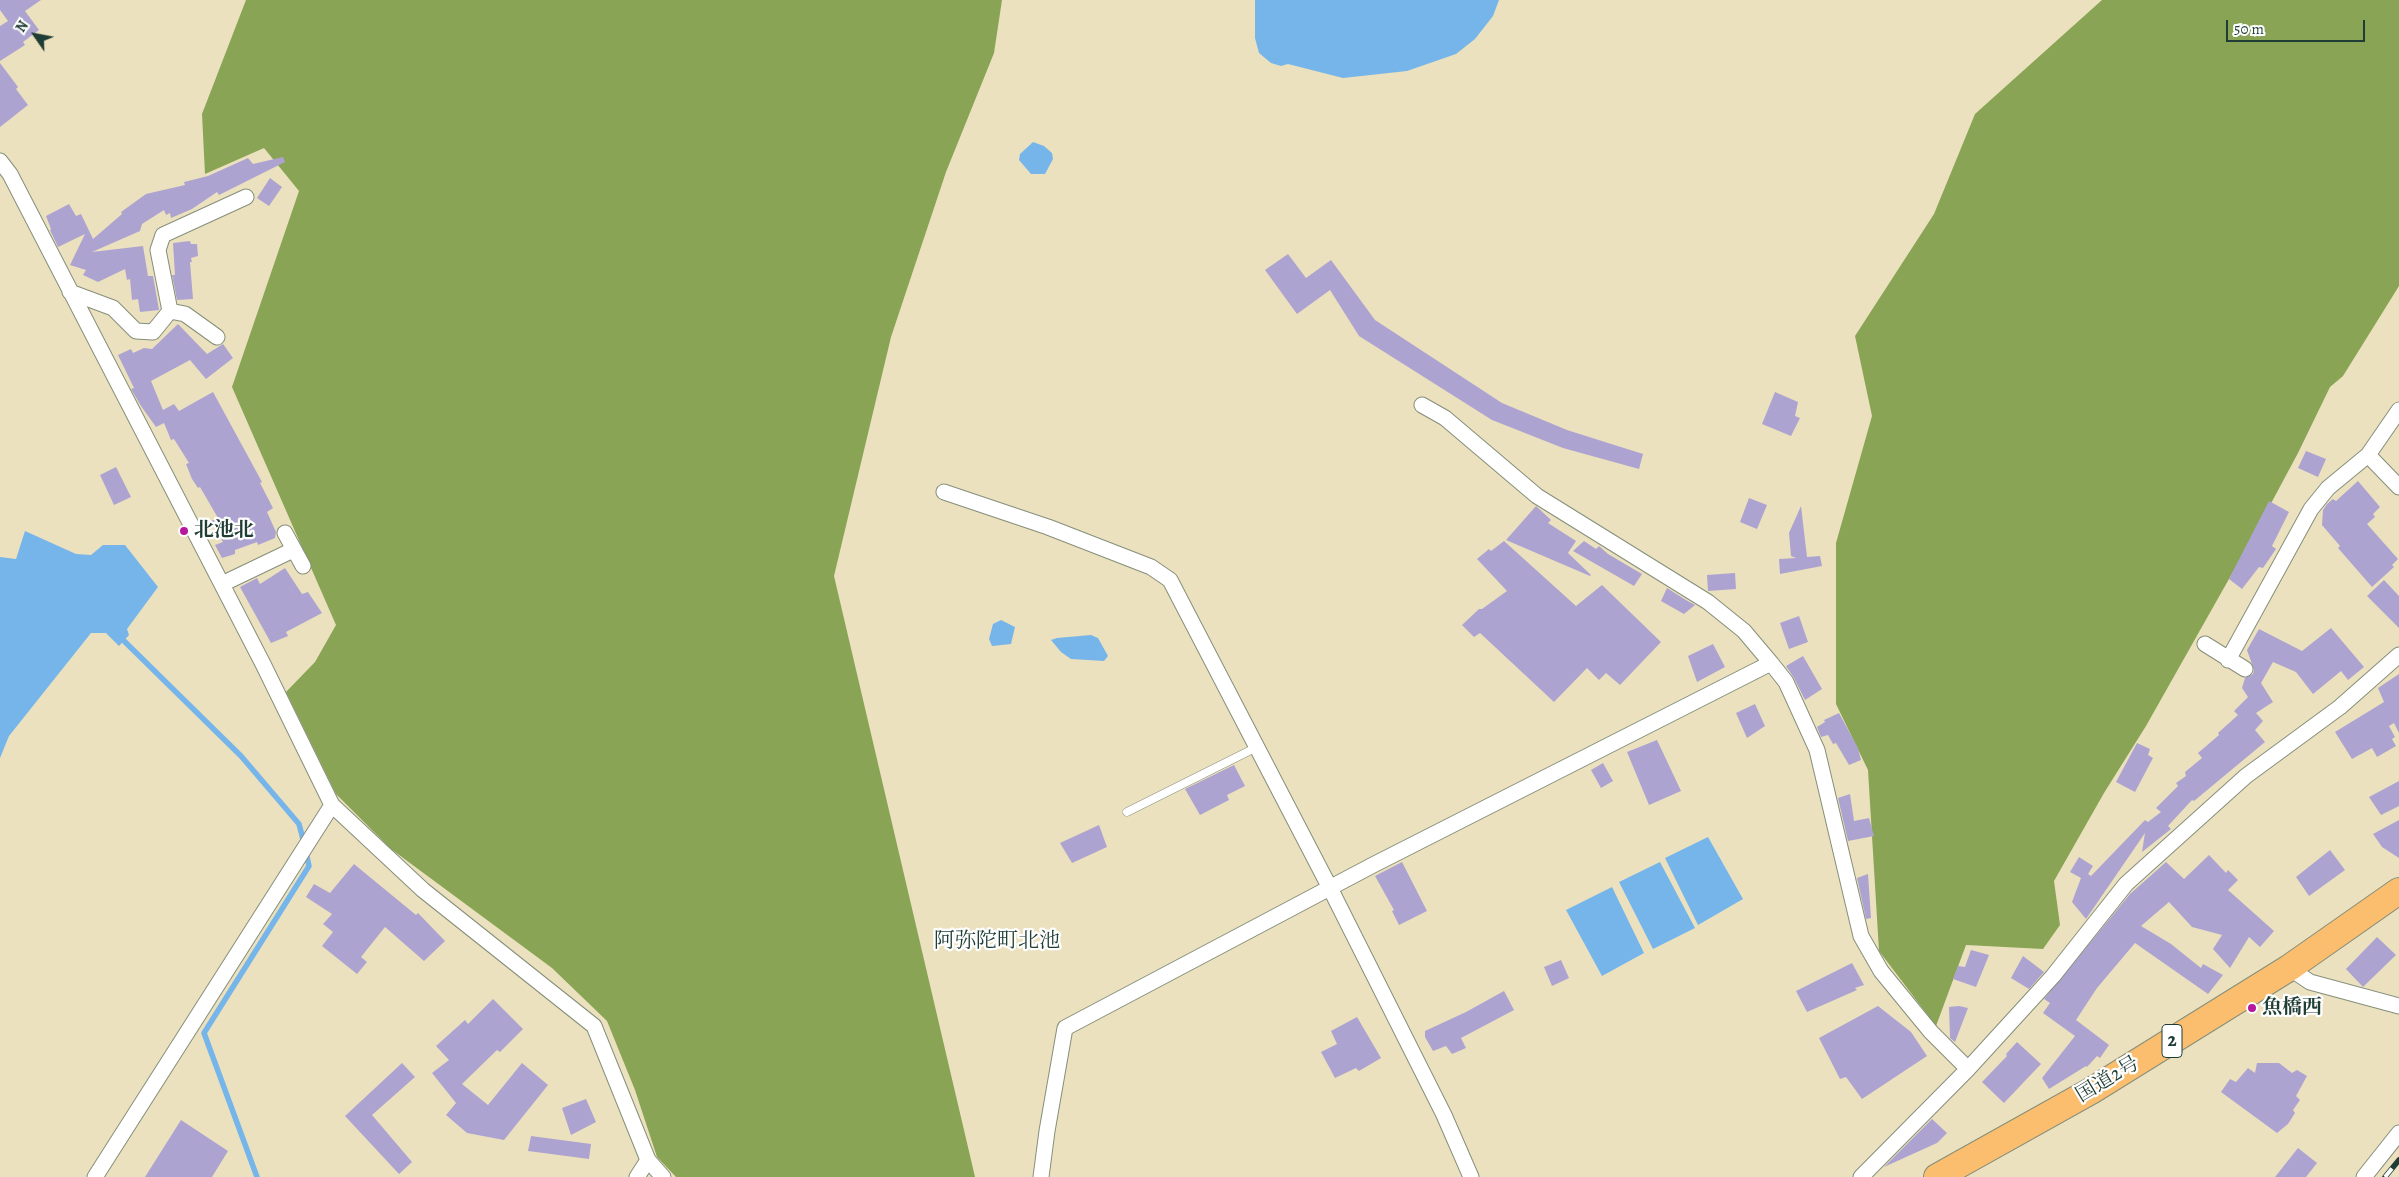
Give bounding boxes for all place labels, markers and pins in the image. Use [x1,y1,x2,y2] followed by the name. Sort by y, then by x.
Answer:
[194,519,254,543] place label: 北池北
[178,525,190,537] marker: 北池北
[2262,996,2322,1020] place label: 魚橋西
[2246,1002,2258,1014] marker: 魚橋西

